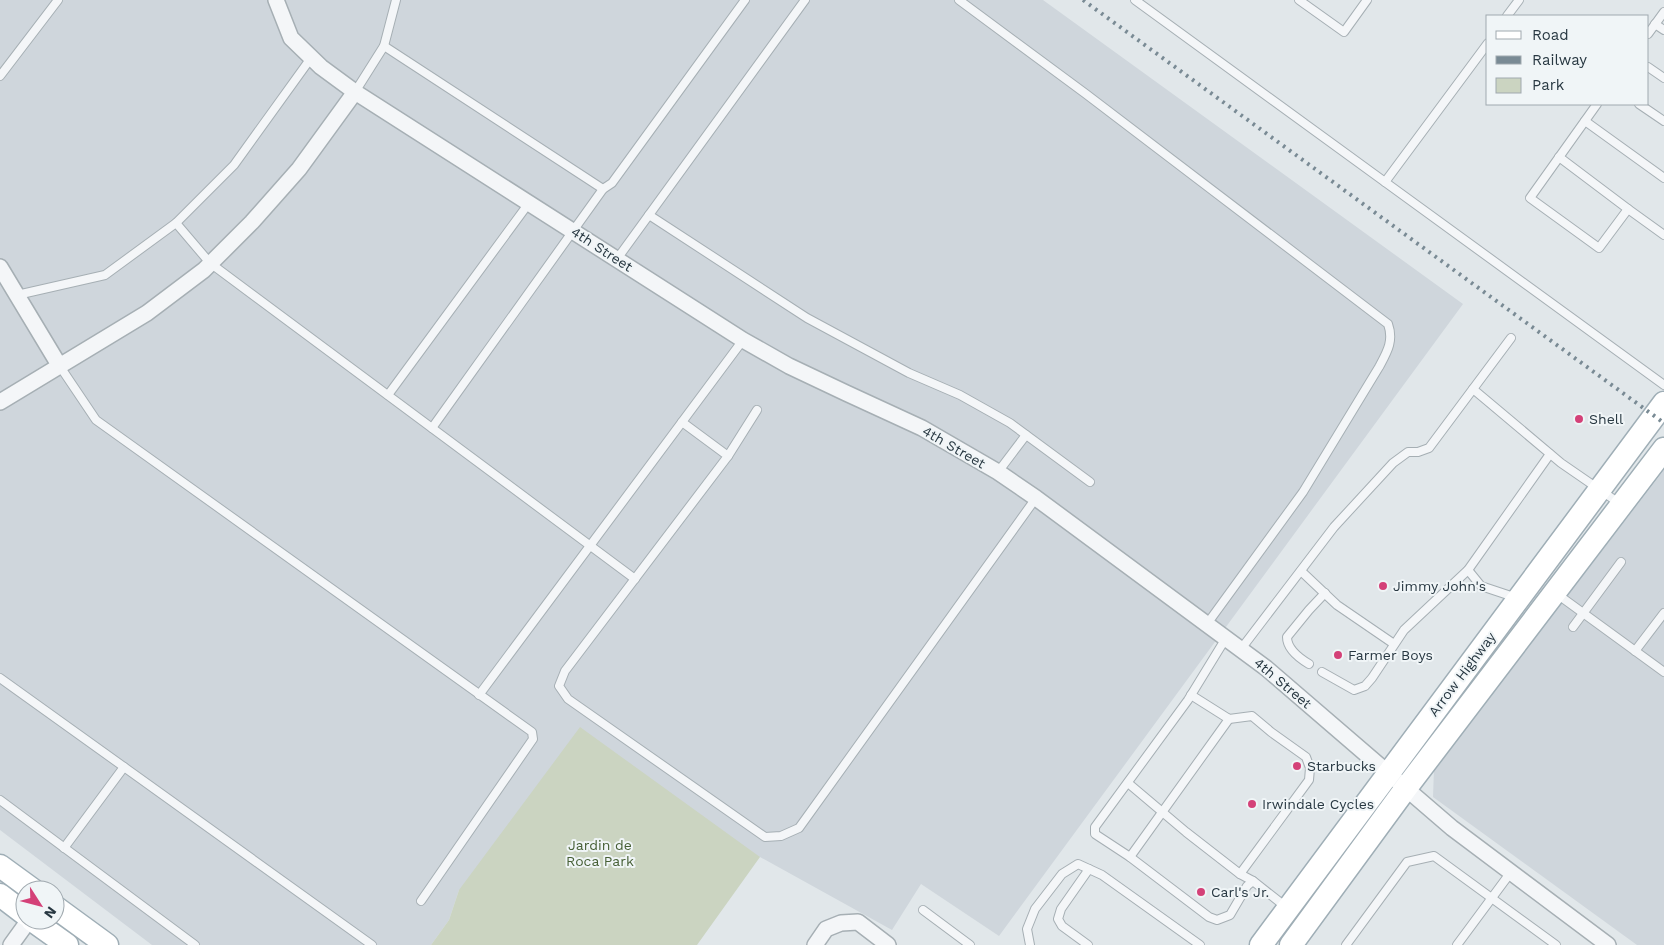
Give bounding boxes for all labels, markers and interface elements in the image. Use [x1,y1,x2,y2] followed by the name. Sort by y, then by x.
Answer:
[1486,15,1649,105] legend
[1532,26,1569,44] text: Road
[1532,51,1587,69] text: Railway
[1532,76,1565,94] text: Park
[568,223,636,275] street label: 4th Street
[1589,411,1624,427] place label: Shell
[1573,413,1585,425] marker: Shell
[920,423,988,471] street label: 4th Street
[1393,578,1486,594] place label: Jimmy John's
[1377,580,1389,592] marker: Jimmy John's
[1425,628,1499,719] street label: Arrow Highway
[1348,647,1433,663] place label: Farmer Boys
[1332,649,1344,661] marker: Farmer Boys
[1251,654,1315,712] street label: 4th Street
[1307,758,1376,774] place label: Starbucks
[1291,760,1303,772] marker: Starbucks
[1262,796,1374,812] place label: Irwindale Cycles
[1246,798,1258,810] marker: Irwindale Cycles
[566,837,634,869] park label: Jardin de Roca Park
[15,880,65,930] north arrow
[1211,884,1269,900] place label: Carl's Jr.
[1195,886,1207,898] marker: Carl's Jr.
[41,904,60,922] text: N

